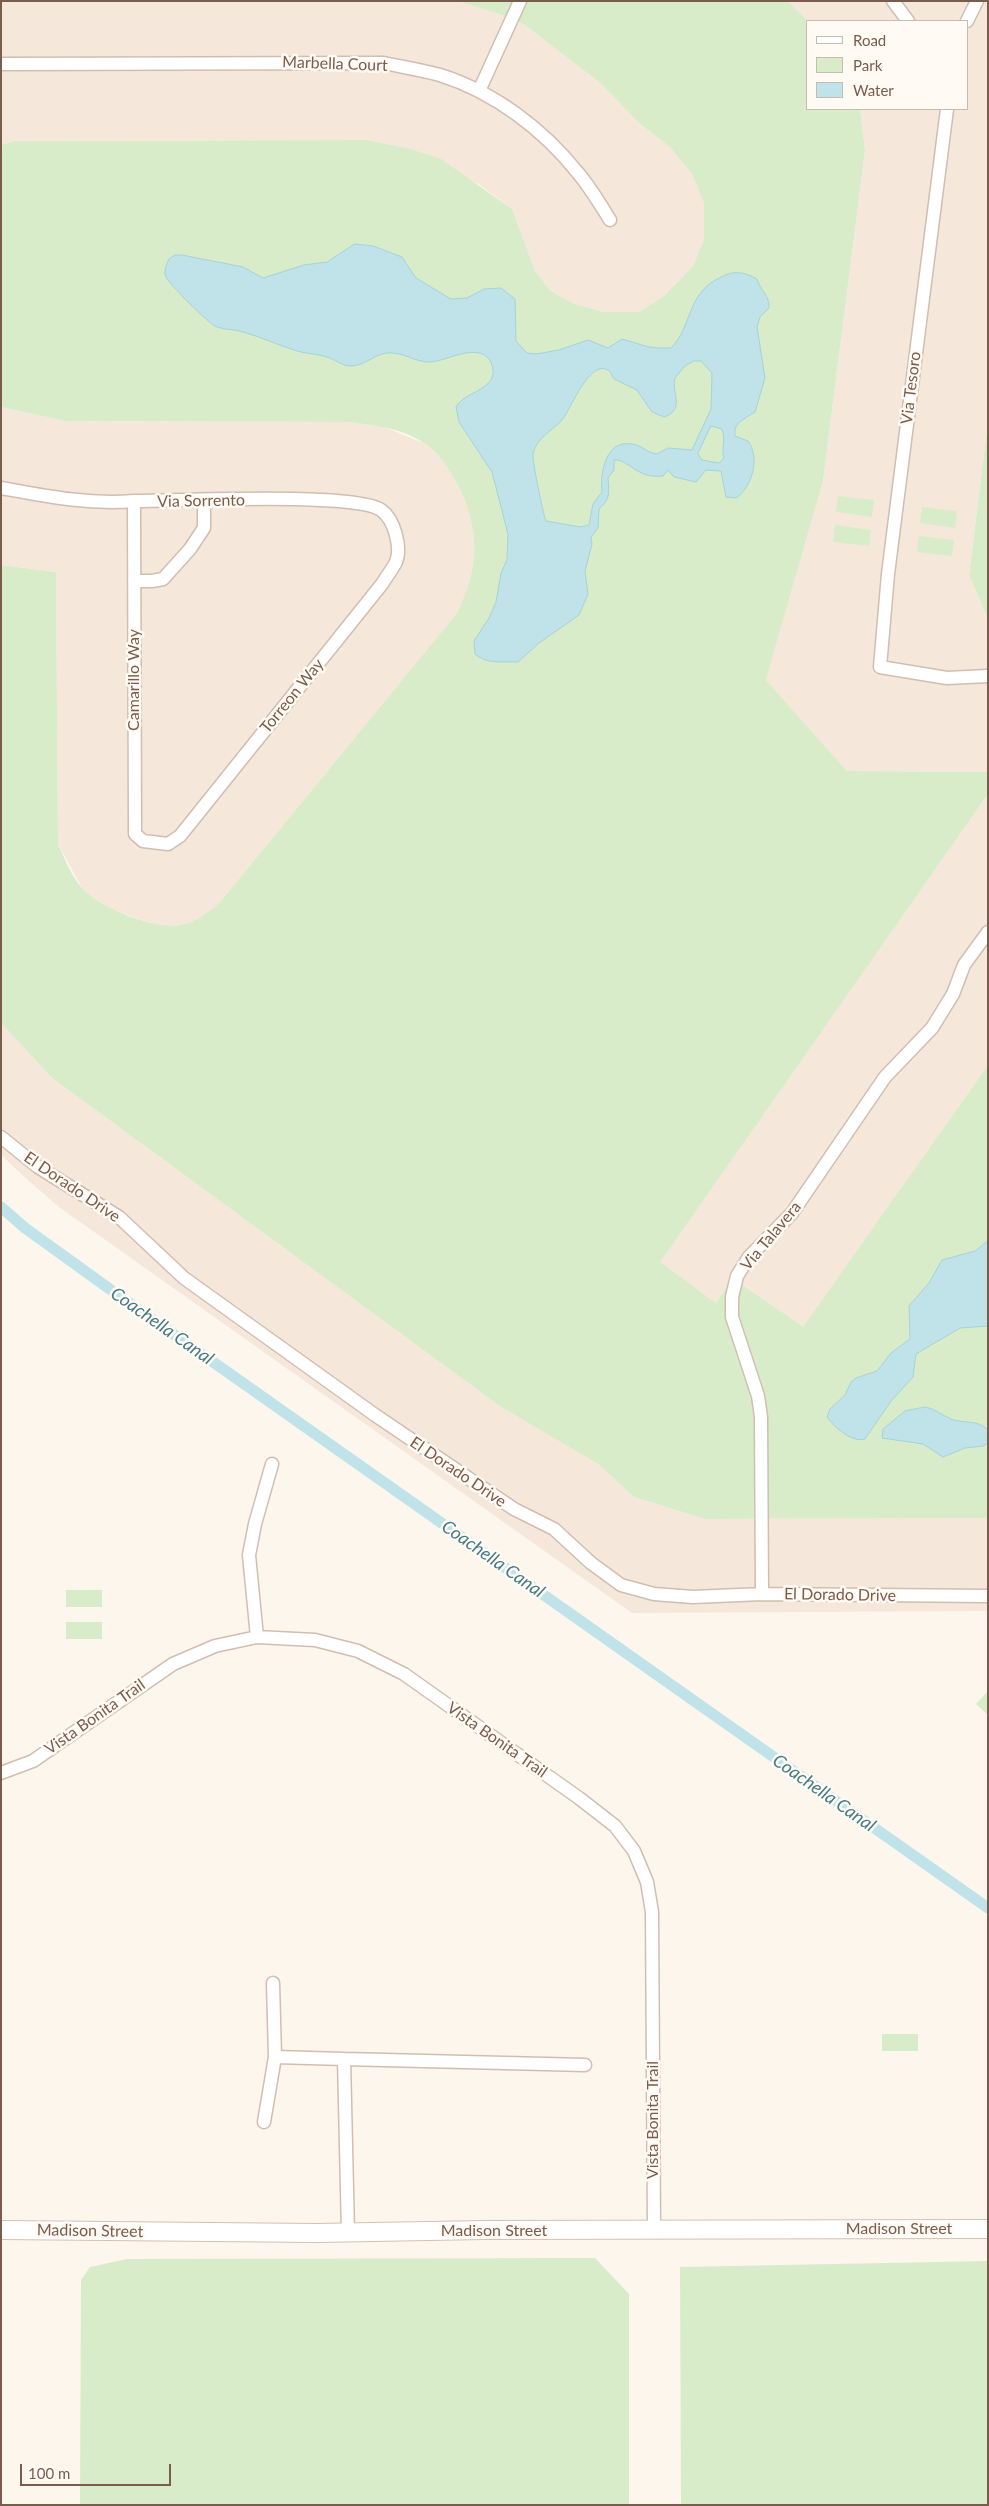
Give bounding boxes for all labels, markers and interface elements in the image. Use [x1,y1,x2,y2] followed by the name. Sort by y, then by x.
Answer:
[806,20,969,110] legend
[853,31,886,49] text: Road
[282,53,388,75] street label: Marbella Court
[853,56,882,74] text: Park
[853,81,894,99] text: Water
[897,350,925,426] street label: Via Tesoro
[157,491,245,511] street label: Via Sorrento
[124,629,144,731] street label: Camarillo Way
[256,655,328,737] street label: Torreon Way
[20,1148,124,1226] street label: El Dorado Drive
[737,1198,805,1274] street label: Via Talavera
[106,1283,218,1369] water label: Coachella Canal
[406,1433,510,1511] street label: El Dorado Drive
[437,1516,549,1602] water label: Coachella Canal
[784,1584,896,1606] street label: El Dorado Drive
[41,1675,149,1759] street label: Vista Bonita Trail
[443,1698,551,1782] street label: Vista Bonita Trail
[768,1750,880,1836] water label: Coachella Canal
[643,2061,663,2179] street label: Vista Bonita Trail
[846,2219,952,2239] street label: Madison Street
[37,2220,143,2242] street label: Madison Street
[441,2221,547,2241] street label: Madison Street
[22,2454,174,2486] scale bar
[28,2464,70,2482] text: 100 m

